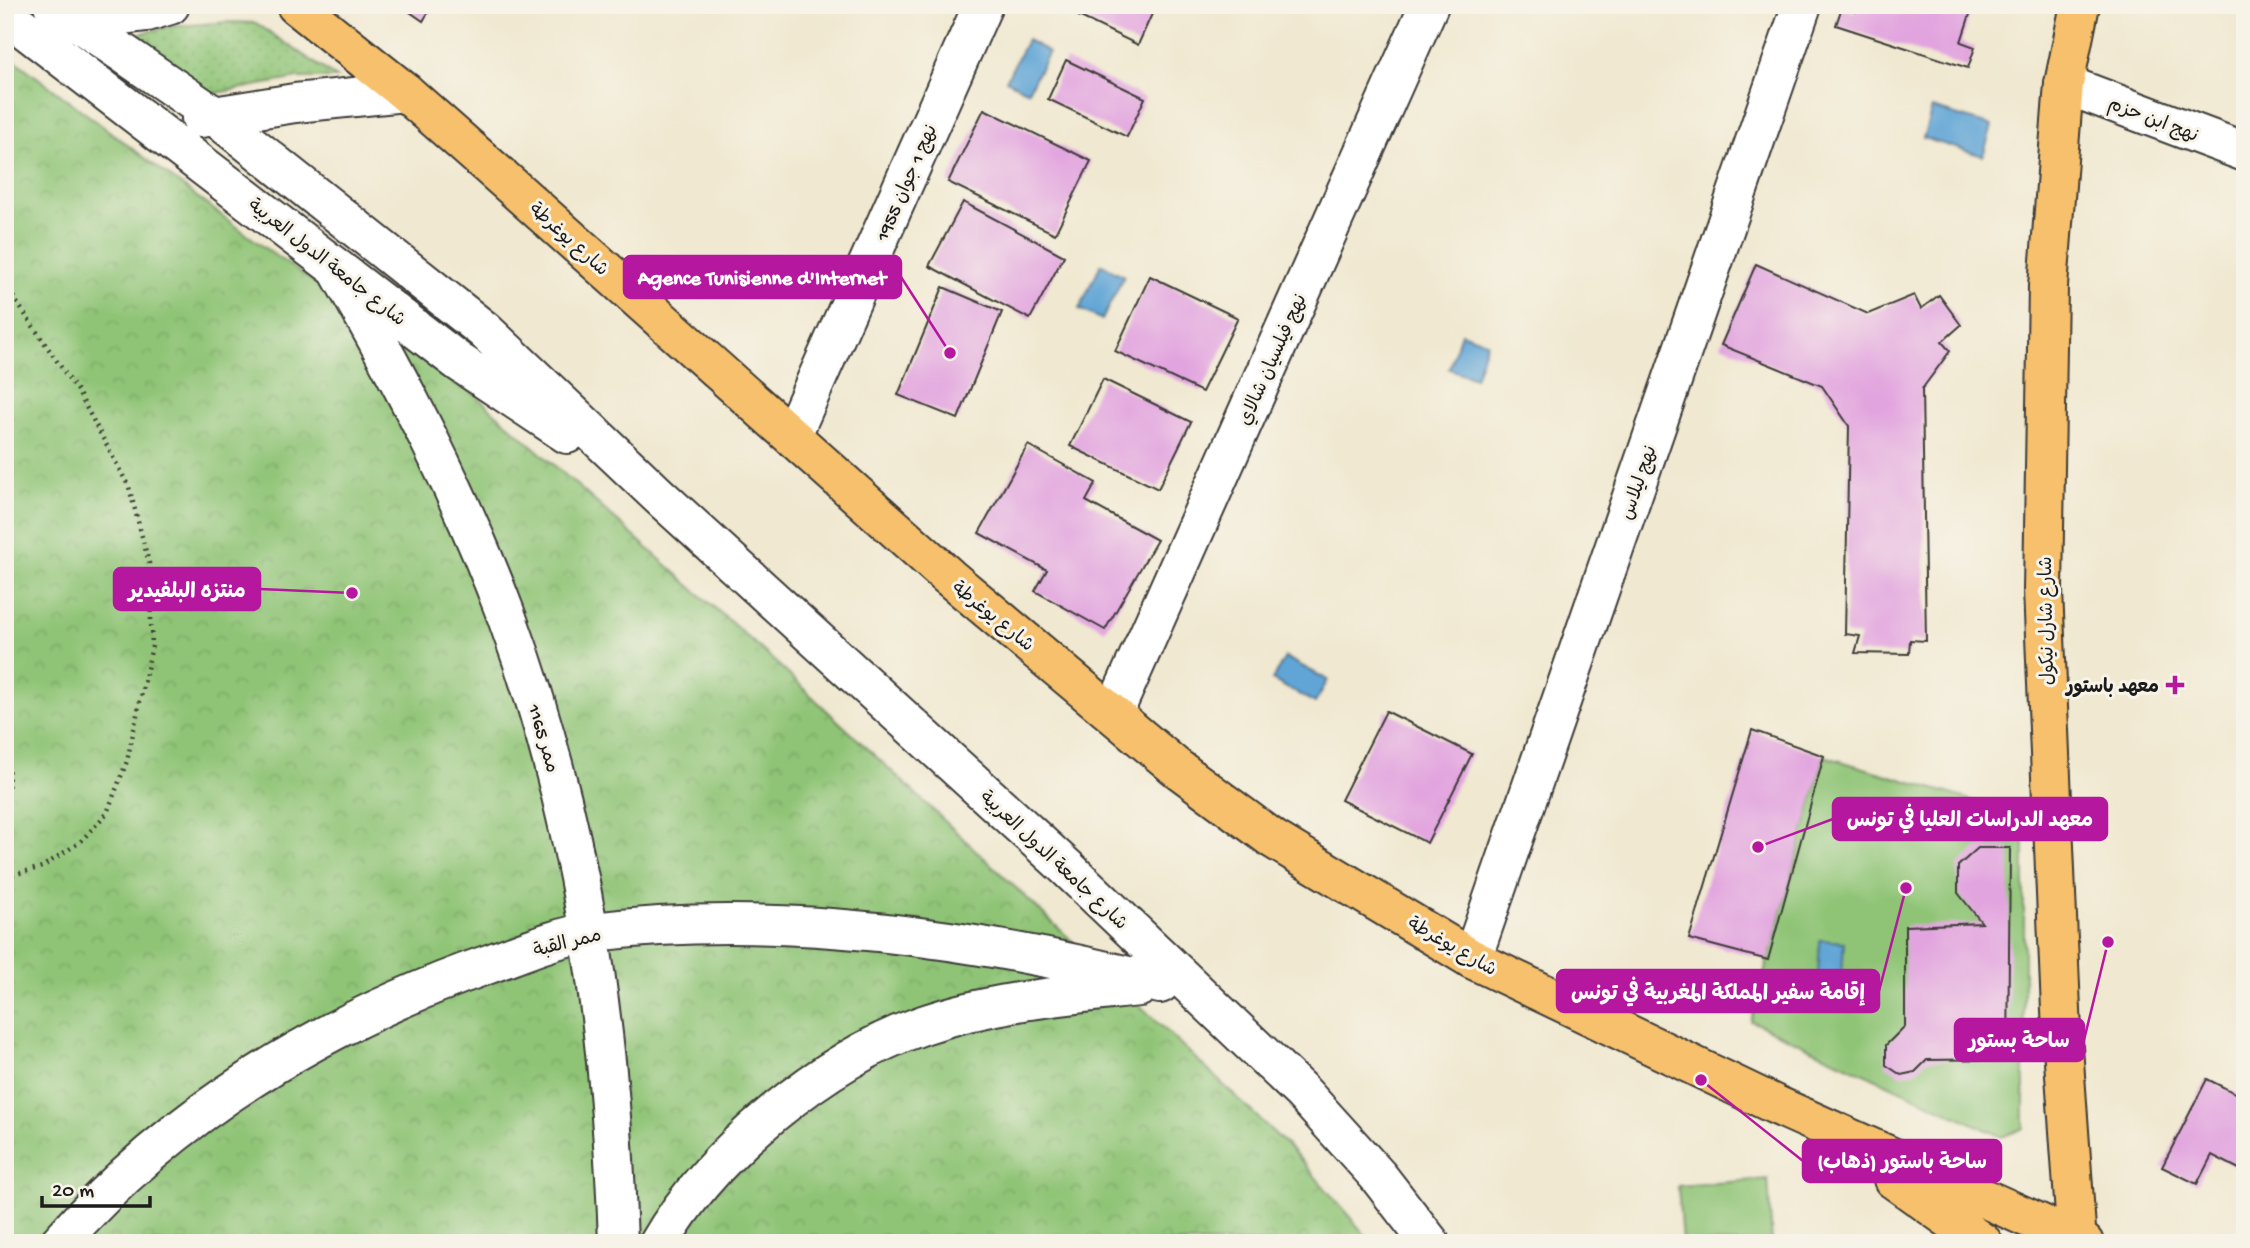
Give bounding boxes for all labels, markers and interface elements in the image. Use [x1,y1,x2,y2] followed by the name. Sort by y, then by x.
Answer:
[2104,94,2201,149] street label: نهج ابن حزم
[872,122,944,246] street label: نهج 1 جوان 1955
[242,195,409,333] street label: شارع جامعة الدول العربية
[523,199,612,282] street label: شارع يوغرطة
[624,256,901,298] callout: Agence Tunisienne d'Internet
[637,268,889,293] text: Agence Tunisienne d'Internet
[1235,291,1313,430] street label: نهج فيلسيان شالاي
[1617,443,1664,523] street label: نهج ليلاس
[2036,556,2061,686] street label: شارع شارل نيكول
[114,568,260,610] callout: منتزه البلفيدير
[946,578,1038,658] street label: شارع يوغرطة
[126,581,246,606] text: منتزه البلفيدير
[2165,675,2185,695] marker: معهد باستور
[2064,677,2159,700] place label: معهد باستور
[521,701,562,776] street label: ممر 1165
[974,787,1131,936] street label: شارع جامعة الدول العربية
[1833,798,2107,840] callout: معهد الدراسات العليا في تونس
[1847,803,2093,835] text: معهد الدراسات العليا في تونس
[1403,913,1500,983] street label: شارع يوغرطة
[531,925,604,964] street label: ممر القبة
[1557,970,1879,1012] callout: إقامة سفير المملكة المغربية في تونس
[1571,976,1866,1008] text: إقامة سفير المملكة المغربية في تونس
[1955,1019,2084,1061] callout: ساحة بستور
[1966,1030,2070,1056] text: ساحة بستور
[1803,1140,2001,1182] callout: ساحة باستور (ذهاب)
[1817,1151,1987,1177] text: ساحة باستور (ذهاب)
[42,1164,150,1208] scale bar
[52,1180,94,1205] text: 20 m

